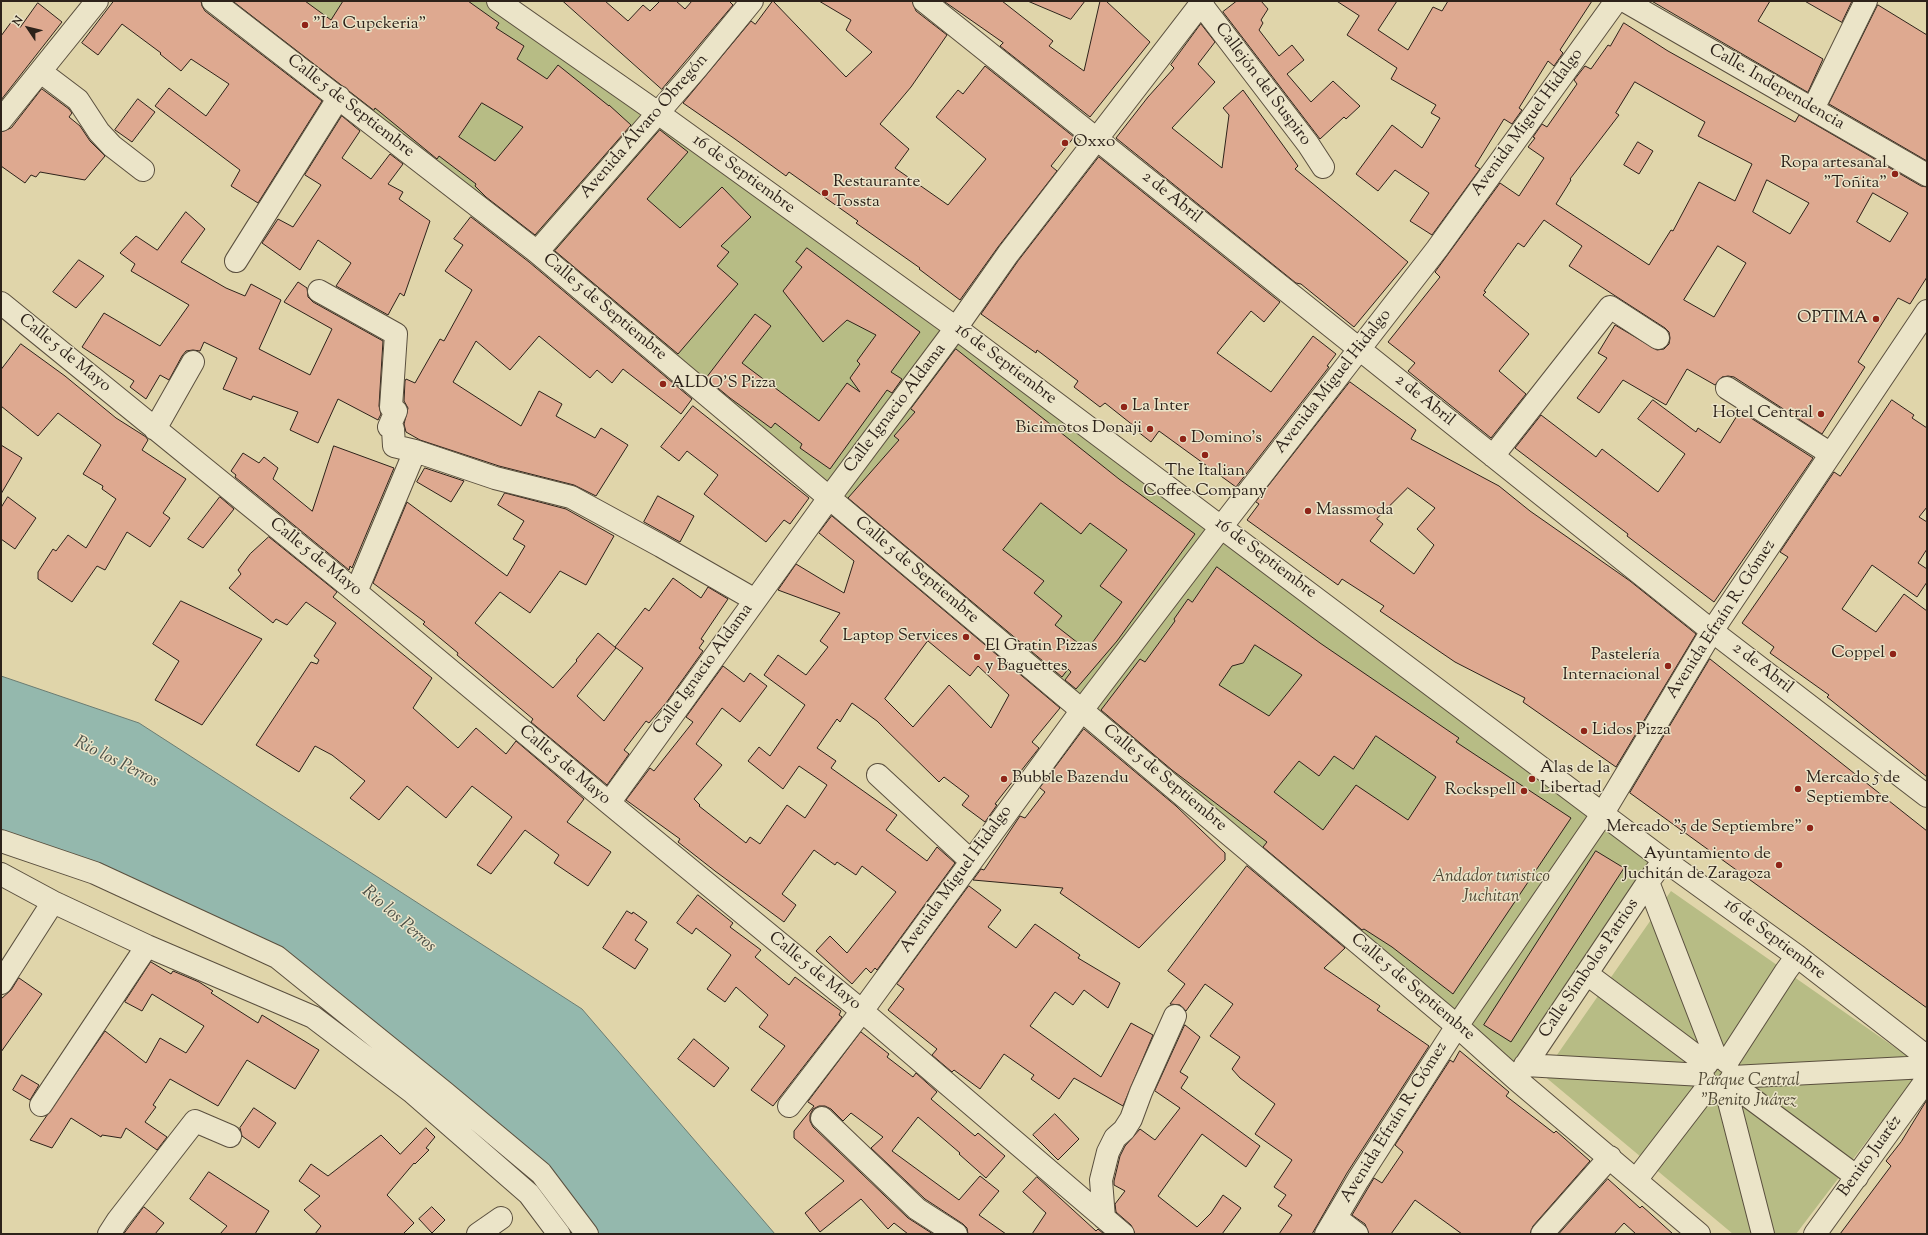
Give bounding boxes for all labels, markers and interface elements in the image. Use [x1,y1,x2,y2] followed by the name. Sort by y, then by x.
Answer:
[8,8,48,48] north arrow
[9,13,27,29] text: N
[313,15,426,35] place label: "La Cupckeria"
[300,20,310,30] marker: "La Cupckeria"
[1209,20,1315,150] street label: Callejón del Suspiro
[1704,41,1848,135] street label: Calle. Independencia
[1468,45,1588,201] street label: Avenida Miguel Hidalgo
[282,51,418,163] street label: Calle 5 de Septiembre
[577,51,713,203] street label: Avenida Álvaro Obregón
[688,131,798,219] street label: 16 de Septiembre
[1073,133,1115,153] place label: Oxxo
[1060,138,1070,148] marker: Oxxo
[1780,154,1887,194] place label: Ropa artesanal "Toñita"
[1137,168,1205,228] street label: 2 de Abril
[1890,169,1900,179] marker: Ropa artesanal "Toñita"
[833,173,920,213] place label: Restaurante Tossta
[820,188,830,198] marker: Restaurante Tossta
[538,250,670,366] street label: Calle 5 de Septiembre
[1271,306,1397,458] street label: Avenida Miguel Hidalgo
[1797,309,1868,329] place label: OPTIMA
[14,310,114,398] street label: Calle 5 de Mayo
[1871,314,1881,324] marker: OPTIMA
[950,320,1060,410] street label: 16 de Septiembre
[841,340,951,478] street label: Calle Ignacio Aldama
[1390,371,1458,431] street label: 2 de Abril
[671,374,776,394] place label: ALDO'S Pizza
[658,379,668,389] marker: ALDO'S Pizza
[1132,397,1189,417] place label: La Inter
[1119,402,1129,412] marker: La Inter
[1713,404,1813,424] place label: Hotel Central
[1816,409,1826,419] marker: Hotel Central
[1016,419,1142,439] place label: Bicimotos Donaji
[1145,424,1155,434] marker: Bicimotos Donaji
[1191,429,1262,449] place label: Domino's
[1178,434,1188,444] marker: Domino's
[1200,450,1210,460] marker: The Italian Coffee Company
[1143,462,1267,502] place label: The Italian Coffee Company
[1316,501,1393,521] place label: Massmoda
[1303,506,1313,516] marker: Massmoda
[850,513,982,629] street label: Calle 5 de Septiembre
[265,514,365,602] street label: Calle 5 de Mayo
[1210,514,1320,604] street label: 16 de Septiembre
[1663,537,1781,703] street label: Avenida Efraín R. Gómez
[650,601,758,739] street label: Calle Ignacio Aldama
[842,627,958,647] place label: Laptop Services
[961,632,971,642] marker: Laptop Services
[985,637,1097,677] place label: El Gratin Pizzas y Baguettes
[1728,639,1796,699] street label: 2 de Abril
[1831,644,1885,664] place label: Coppel
[1562,646,1660,686] place label: Pastelería Internacional
[1888,649,1898,659] marker: Coppel
[972,652,982,662] marker: El Gratin Pizzas y Baguettes
[1663,661,1673,671] marker: Pastelería Internacional
[1098,721,1230,837] street label: Calle 5 de Septiembre
[1592,721,1671,741] place label: Lidos Pizza
[514,722,614,810] street label: Calle 5 de Mayo
[1579,726,1589,736] marker: Lidos Pizza
[70,733,162,793] water label: Rio los Perros
[1540,759,1610,799] place label: Alas de la Libertad
[1012,769,1129,789] place label: Bubble Bazendu
[1806,769,1900,809] place label: Mercado 5 de Septiembre
[999,774,1009,784] marker: Bubble Bazendu
[1527,774,1537,784] marker: Alas de la Libertad
[1445,781,1516,801] place label: Rockspell
[1793,784,1803,794] marker: Mercado 5 de Septiembre
[1519,786,1529,796] marker: Rockspell
[897,802,1017,958] street label: Avenida Miguel Hidalgo
[1606,818,1802,838] place label: Mercado "5 de Septiembre"
[1805,823,1815,833] marker: Mercado "5 de Septiembre"
[1623,845,1771,885] place label: Ayuntamiento de Juchitán de Zaragoza
[1774,860,1784,870] marker: Ayuntamiento de Juchitán de Zaragoza
[1432,868,1550,908] park label: Andador turistico Juchitan
[356,882,440,958] water label: Rio los Perros
[1536,895,1644,1043] street label: Calle Símbolos Patrios
[1719,895,1829,985] street label: 16 de Septiembre
[764,928,864,1016] street label: Calle 5 de Mayo
[1346,930,1478,1046] street label: Calle 5 de Septiembre
[1337,1039,1453,1207] street label: Avenida Efraín R. Gómez
[1698,1072,1800,1112] park label: Parque Central "Benito Juárez
[1835,1112,1907,1202] street label: Benito Juaréz

